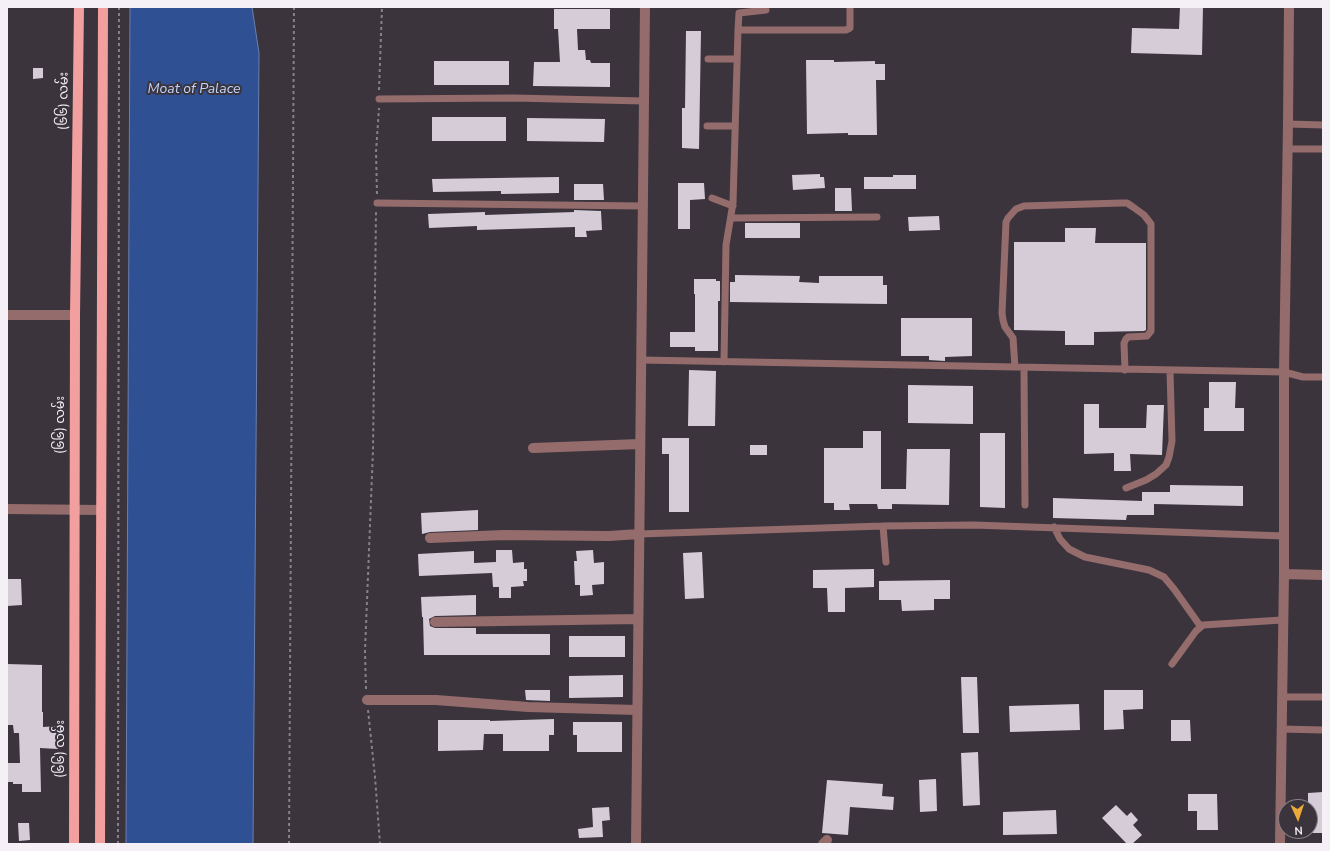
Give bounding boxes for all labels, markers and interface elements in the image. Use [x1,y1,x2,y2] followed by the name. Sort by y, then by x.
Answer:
[56,72,72,130] street label: (၆၆) လမ်း
[148,82,240,98] water label: Moat of Palace
[53,396,69,454] street label: (၆၆) လမ်း
[53,720,69,778] street label: (၆၆) လမ်း
[1278,799,1318,839] north arrow
[1294,823,1303,838] text: N

